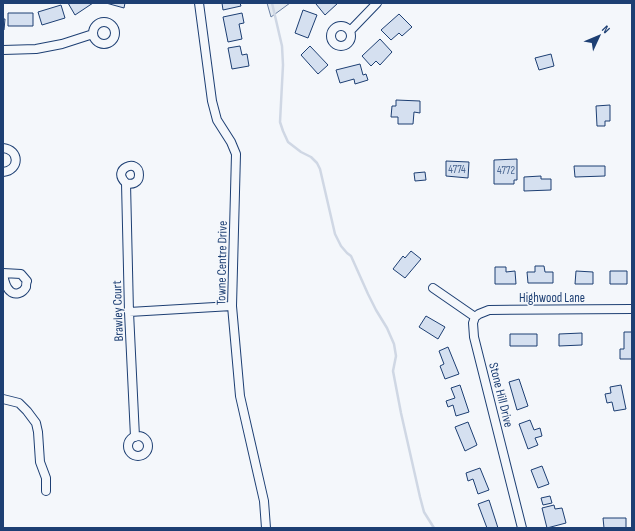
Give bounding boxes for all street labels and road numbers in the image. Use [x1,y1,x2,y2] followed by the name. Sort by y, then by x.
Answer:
[213,221,231,305] street label: Towne Centre Drive
[109,280,127,342] street label: Brawley Court
[519,290,585,306] street label: Highwood Lane
[485,361,517,429] street label: Stone Hill Drive

